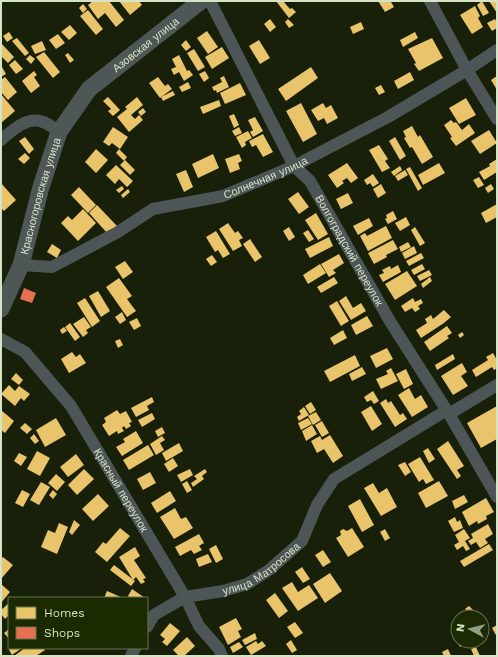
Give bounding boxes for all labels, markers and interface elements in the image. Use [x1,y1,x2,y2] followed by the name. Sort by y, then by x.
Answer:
[110,14,182,75] street label: Азовская улица
[18,135,64,256] street label: Красногоровская улица
[222,154,311,202] street label: Солнечная улица
[312,193,386,309] street label: Волгоградский переулок
[91,446,151,535] street label: Красный переулок
[221,539,303,598] street label: улица Матросова
[8,597,148,649] legend
[44,606,85,620] text: Homes
[450,609,490,649] north arrow
[454,623,468,633] text: N
[44,626,80,640] text: Shops

